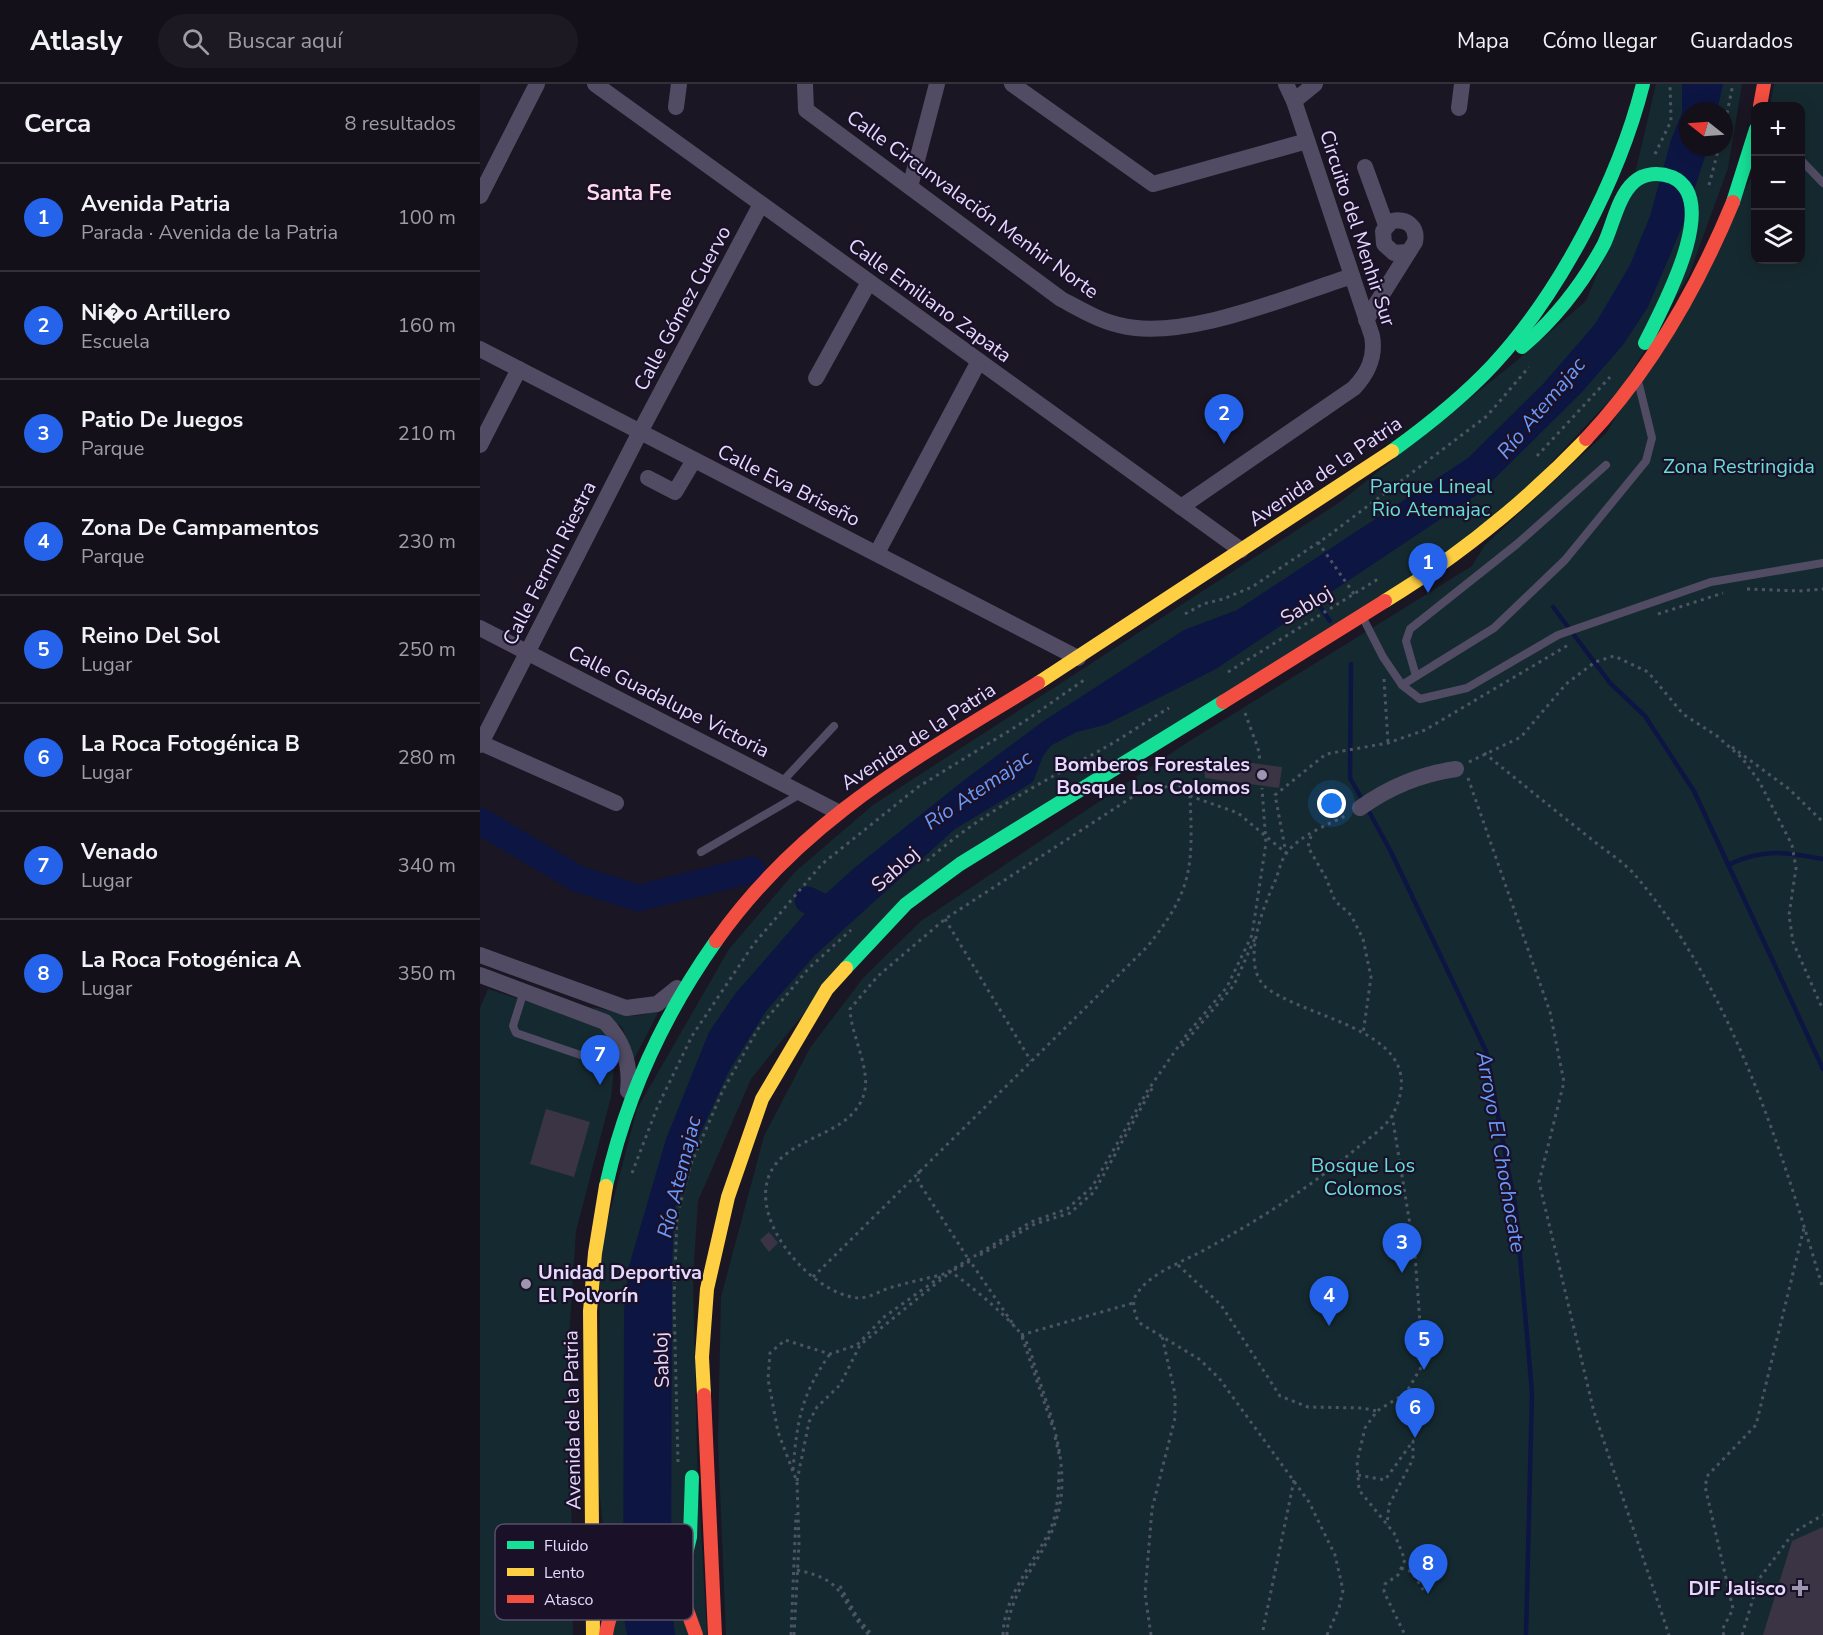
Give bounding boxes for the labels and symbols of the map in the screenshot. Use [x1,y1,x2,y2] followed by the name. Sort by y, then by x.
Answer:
[1679,102,1733,156] north arrow
[841,104,1104,305] street label: Calle Circunvalación Menhir Norte
[1313,127,1402,330] street label: Circuito del Menhir Sur
[586,179,672,207] district label: Santa Fe
[628,221,737,395] street label: Calle Gómez Cuervo
[843,232,1017,369] street label: Calle Emiliano Zapata
[1490,351,1592,465] water label: Río Atemajac
[1204,394,1244,444] pin: 2
[1243,410,1407,533] street label: Avenida de la Patria
[713,438,865,533] street label: Calle Eva Briseño
[1663,453,1815,480] park label: Zona Restringida
[1370,473,1492,523] park label: Parque Lineal Rio Atemajac
[496,477,602,650] street label: Calle Fermín Riestra
[1408,544,1448,593] pin: 1
[1275,579,1337,631] street label: Sabloj
[563,639,774,764] street label: Calle Guadalupe Victoria
[836,676,1001,797] street label: Avenida de la Patria
[919,743,1038,836] water label: Río Atemajac
[1054,751,1250,801] place label: Bomberos Forestales Bosque Los Colomos
[1255,768,1269,782] marker: Bomberos Forestales Bosque Los Colomos
[1317,789,1346,818] your location
[865,841,925,898] street label: Sabloj
[580,1036,620,1085] pin: 7
[1469,1048,1532,1255] water label: Arroyo El Chochocate
[650,1113,708,1241] water label: Río Atemajac
[1311,1152,1415,1202] park label: Bosque Los Colomos
[1382,1224,1422,1273] pin: 3
[538,1259,702,1309] place label: Unidad Deportiva El Polvorín
[1310,1276,1348,1326] pin: 4
[519,1277,533,1291] marker: Unidad Deportiva El Polvorín
[1404,1320,1444,1370] pin: 5
[557,1330,588,1510] street label: Avenida de la Patria
[647,1331,676,1389] street label: Sabloj
[1396,1388,1434,1438] pin: 6
[495,1524,693,1620] legend
[544,1535,589,1557] text: Fluido
[1408,1544,1448,1594] pin: 8
[544,1562,585,1584] text: Lento
[1688,1575,1786,1602] place label: DIF Jalisco
[1791,1579,1809,1597] marker: DIF Jalisco
[544,1589,593,1611] text: Atasco

